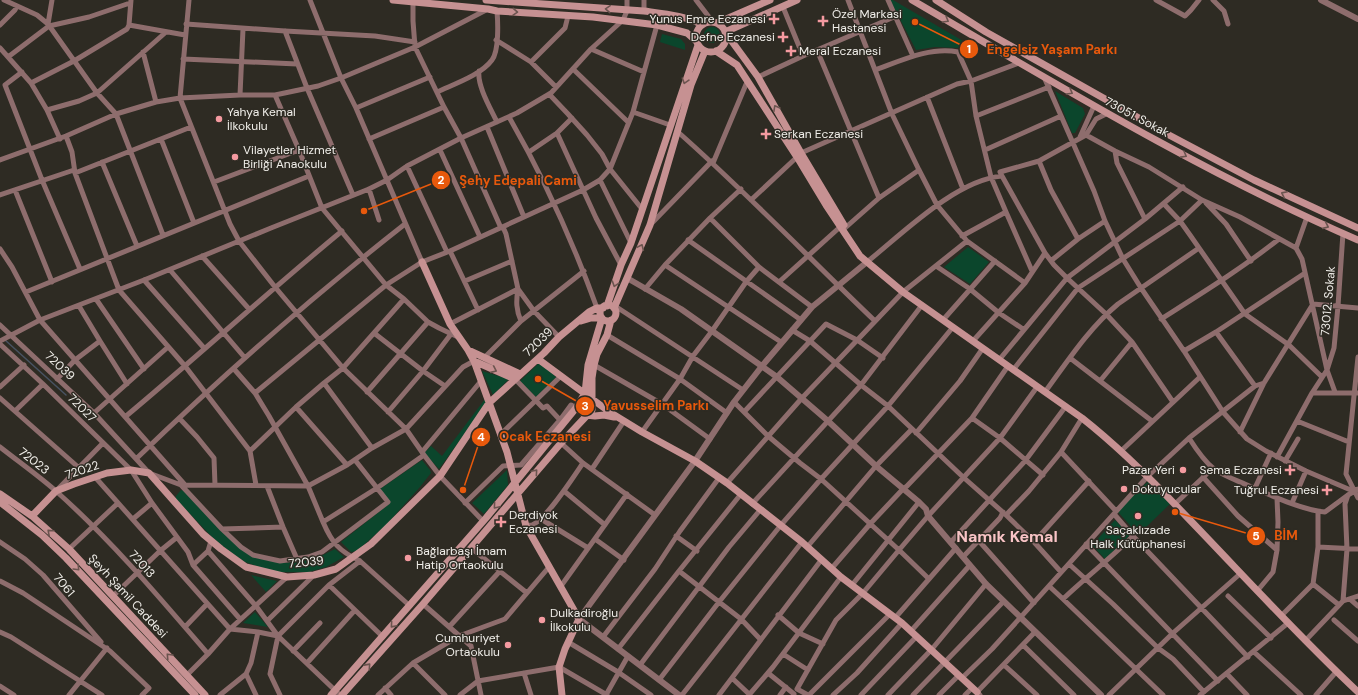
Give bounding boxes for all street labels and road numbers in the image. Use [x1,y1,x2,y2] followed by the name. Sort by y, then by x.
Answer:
[1102,93,1172,141] street label: 73051. Sokak
[1317,265,1339,337] street label: 73012. Sokak
[520,324,556,360] street label: 72039
[42,348,78,384] street label: 72039
[64,390,100,426] street label: 72027
[15,444,53,478] street label: 72023
[63,457,101,483] street label: 72022
[125,547,159,581] street label: 72013
[85,551,171,641] street label: Şeyh Şamil Caddesi
[288,552,324,572] street label: 72039
[50,570,78,600] street label: 7061

